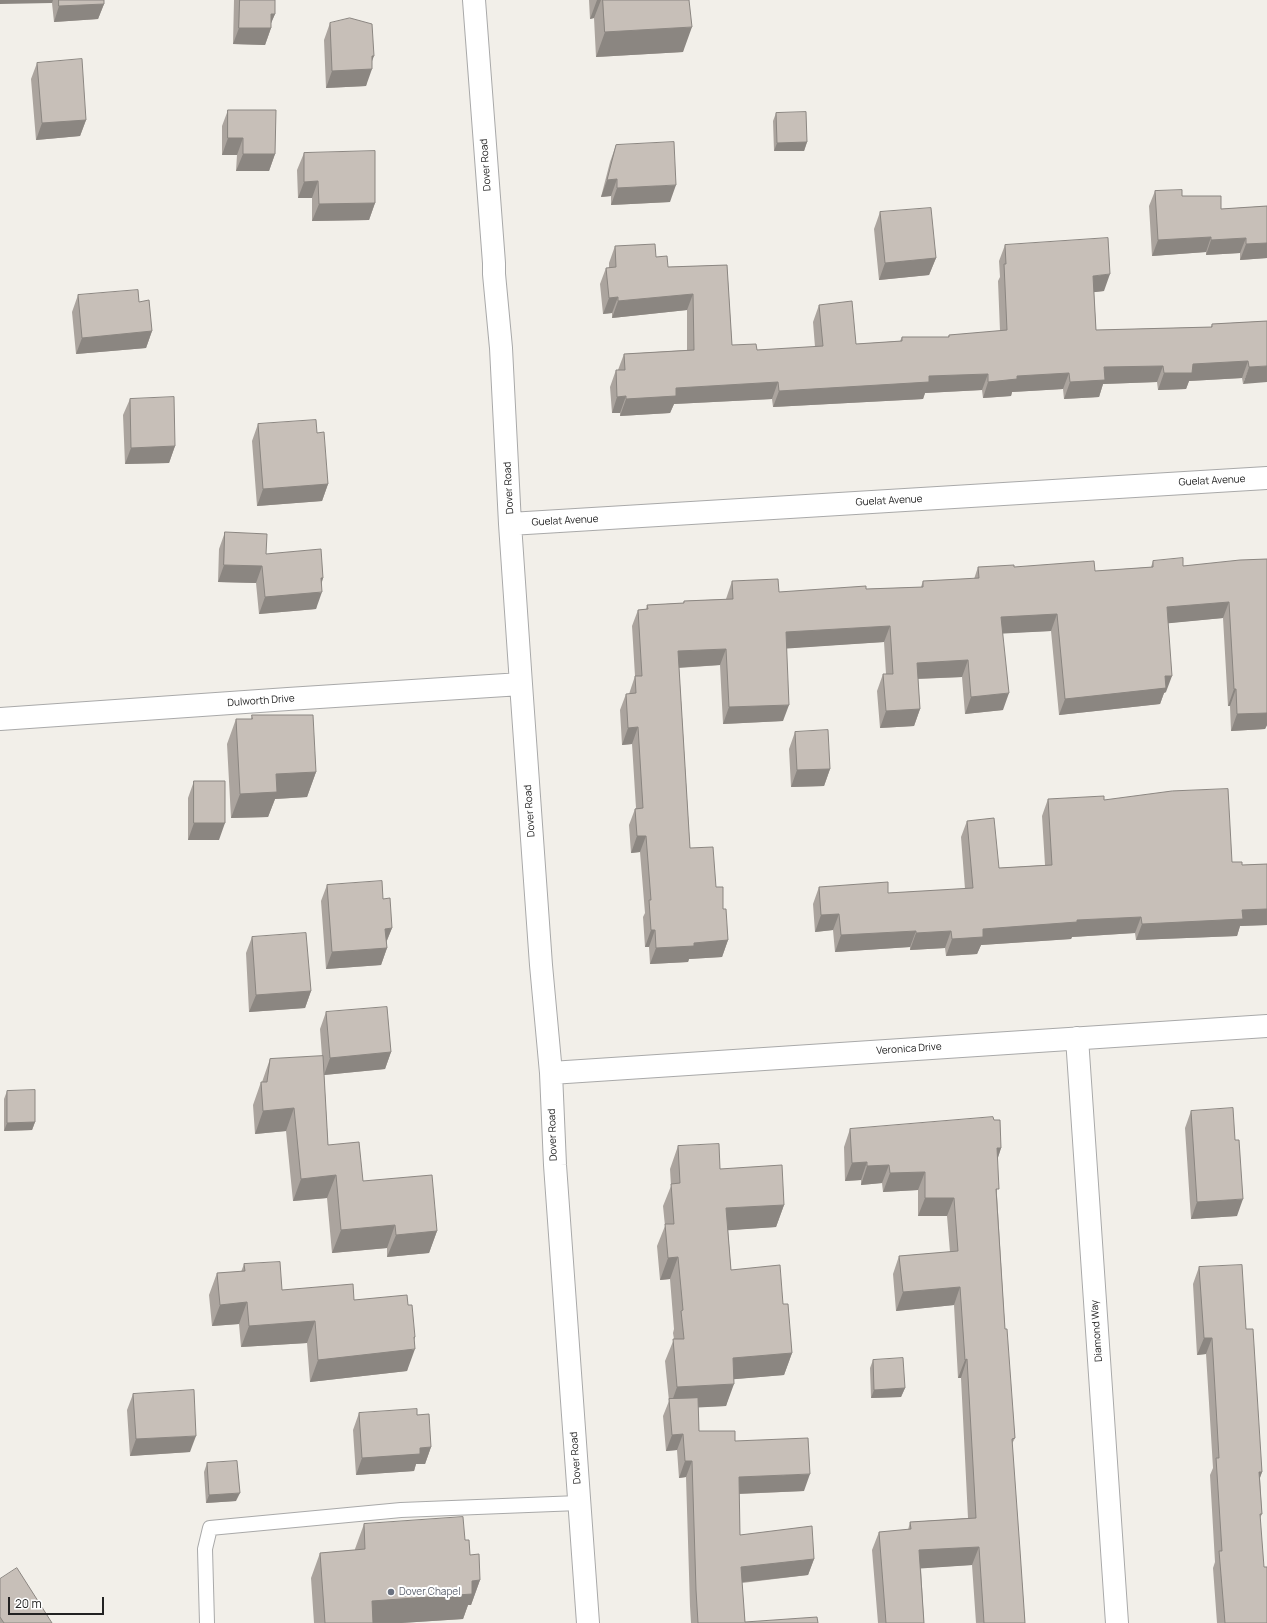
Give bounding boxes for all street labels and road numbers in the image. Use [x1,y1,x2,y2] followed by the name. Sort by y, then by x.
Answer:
[478,138,494,192] street label: Dover Road
[502,461,516,515] street label: Dover Road
[1178,473,1246,489] street label: Guelat Avenue
[855,493,923,509] street label: Guelat Avenue
[531,513,599,529] street label: Guelat Avenue
[227,693,295,709] street label: Dulworth Drive
[522,784,538,838] street label: Dover Road
[876,1041,942,1057] street label: Veronica Drive
[546,1109,560,1161] street label: Dover Road
[1089,1300,1105,1362] street label: Diamond Way
[568,1431,584,1485] street label: Dover Road

